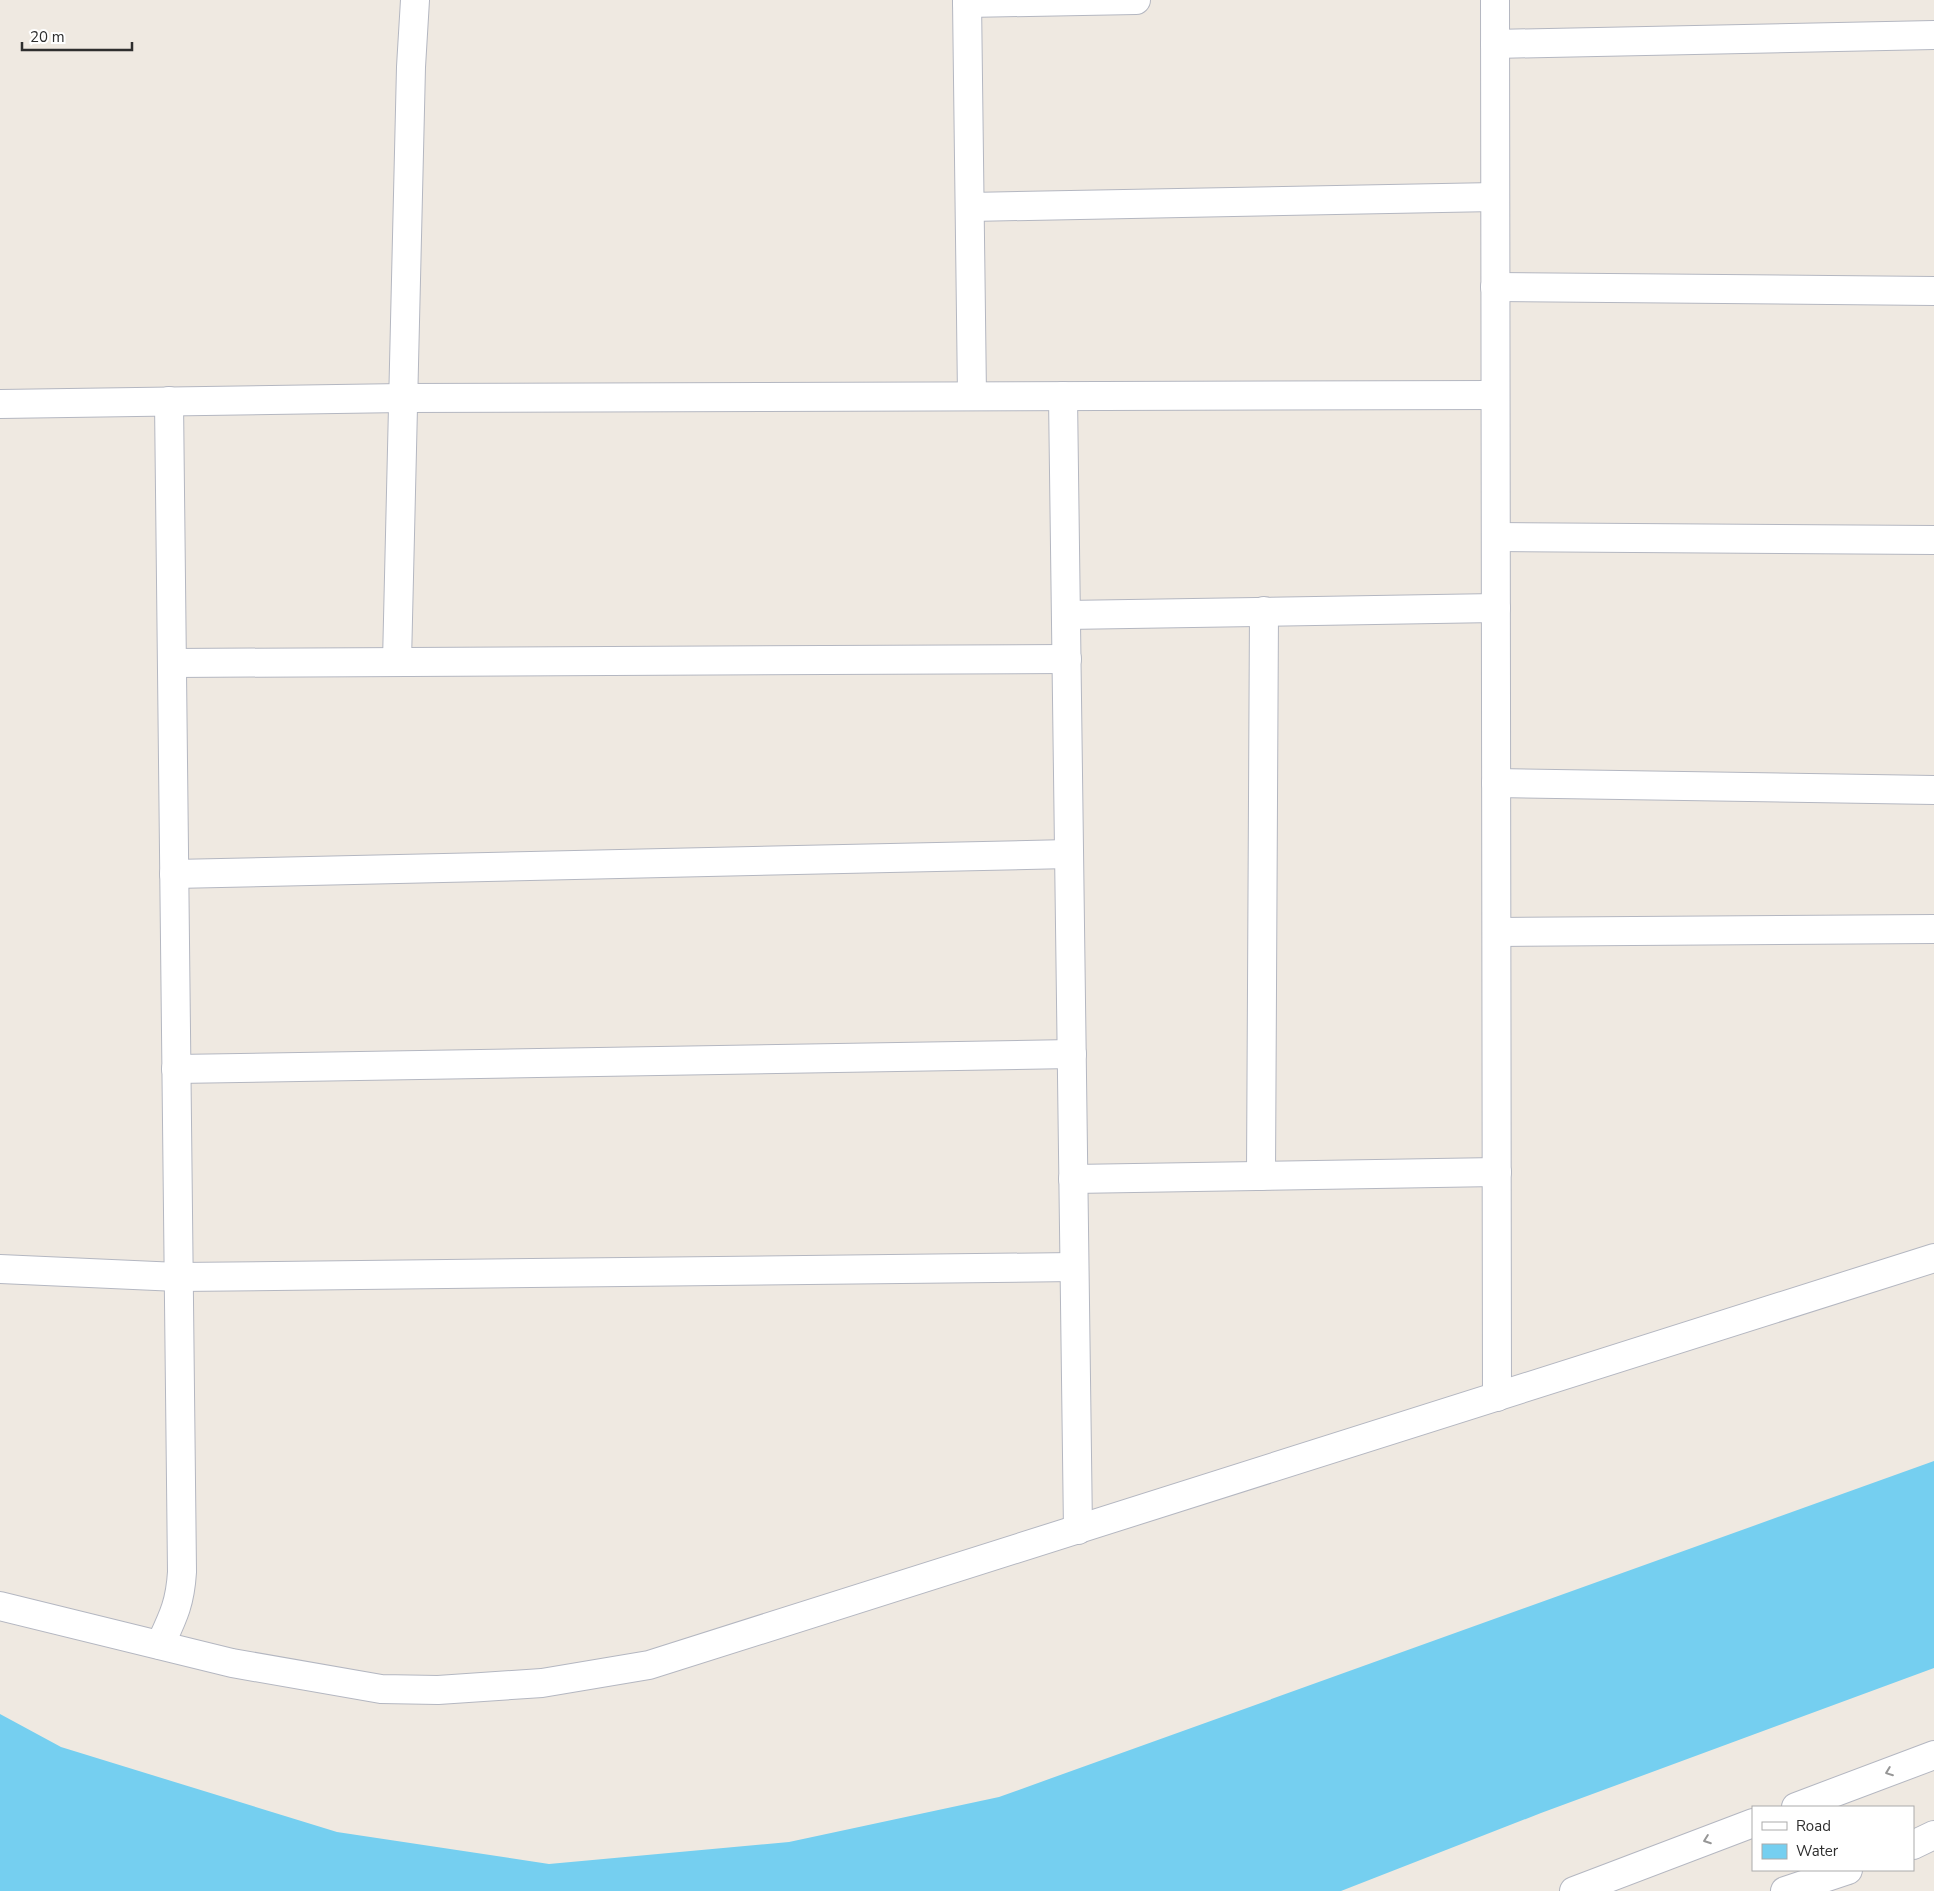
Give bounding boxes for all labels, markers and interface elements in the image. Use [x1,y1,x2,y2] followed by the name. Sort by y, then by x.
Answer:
[22,20,132,52] scale bar
[30,27,65,47] text: 20 m
[1885,1766,1893,1776] one-way arrow
[1752,1806,1914,1871] legend
[1796,1816,1831,1836] text: Road
[1703,1834,1712,1844] one-way arrow
[1796,1841,1839,1861] text: Water

